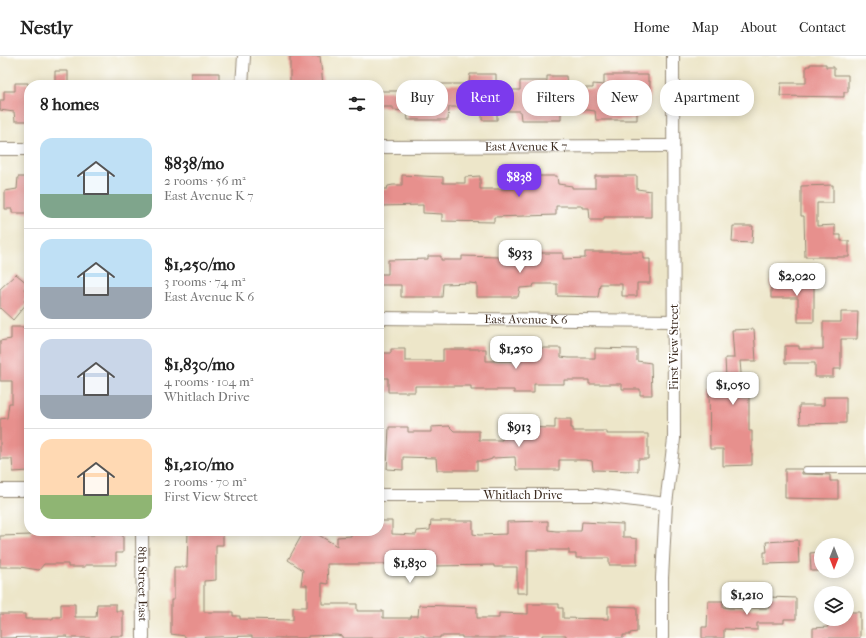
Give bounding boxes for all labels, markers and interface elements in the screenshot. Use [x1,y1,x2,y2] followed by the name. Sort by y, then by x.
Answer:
[20,17,72,39] text: Nestly
[633,19,670,36] text: Home
[692,19,719,36] text: Map
[741,19,777,36] text: About
[799,19,846,36] text: Contact
[396,80,448,116] chip: Buy
[456,80,514,116] chip: Rent
[522,80,589,116] chip: Filters
[597,80,652,116] chip: New
[660,80,754,116] chip: Apartment
[346,93,368,115] icon: filters
[40,94,99,114] text: 8 homes
[485,139,568,154] street label: East Avenue K 7
[164,153,224,173] text: $838/mo
[72,154,120,202] icon: home
[495,164,543,198] pin: $838
[506,169,532,184] text: $838
[164,173,246,188] text: 2 rooms · 56 m²
[164,188,253,203] text: East Avenue K 7
[496,240,544,274] pin: $933
[508,245,532,260] text: $933
[164,254,235,274] text: $1,250/mo
[72,255,120,303] icon: home
[764,263,830,297] pin: $2,020
[778,268,816,283] text: $2,020
[164,274,245,289] text: 3 rooms · 74 m²
[164,289,254,304] text: East Avenue K 6
[667,303,681,390] street label: First View Street
[484,312,568,327] street label: East Avenue K 6
[483,336,549,370] pin: $1,250
[499,341,533,356] text: $1,250
[164,354,235,374] text: $1,830/mo
[72,355,120,403] icon: home
[700,372,766,406] pin: $1,050
[164,374,253,389] text: 4 rooms · 104 m²
[716,377,750,392] text: $1,050
[164,389,250,404] text: Whitlach Drive
[495,414,543,448] pin: $913
[507,419,531,434] text: $913
[164,454,234,474] text: $1,210/mo
[72,455,120,503] icon: home
[164,474,247,489] text: 2 rooms · 70 m²
[482,488,563,502] street label: Whitlach Drive
[164,489,258,504] text: First View Street
[814,538,854,578] north arrow
[814,538,854,626] map controls
[135,546,150,623] street label: 8th Street East
[377,550,443,584] pin: $1,830
[393,555,427,570] text: $1,830
[714,582,780,616] pin: $1,210
[814,586,854,626] button: layers
[731,587,763,602] text: $1,210

